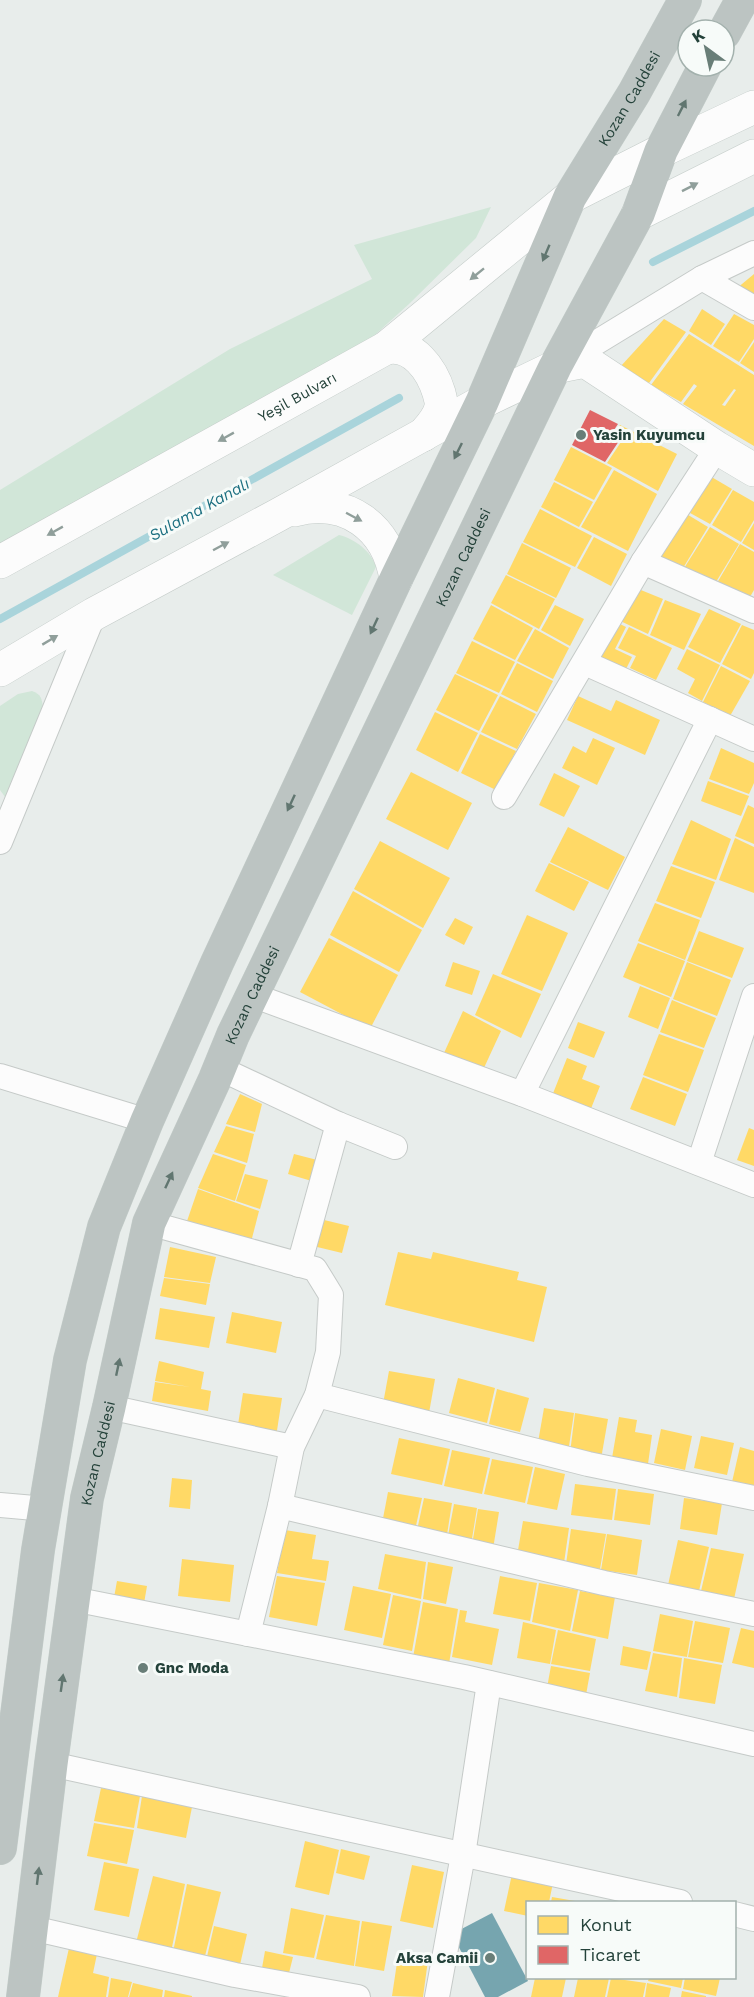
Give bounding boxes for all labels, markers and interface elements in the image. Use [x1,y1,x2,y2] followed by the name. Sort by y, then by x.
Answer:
[676,18,736,78] north arrow
[688,25,708,47] text: K
[594,48,664,150] street label: Kozan Caddesi
[677,99,687,117] one-way arrow
[681,183,699,193] one-way arrow
[541,245,551,263] one-way arrow
[469,267,484,280] one-way arrow
[255,368,340,426] street label: Yeşil Bulvarı
[593,426,705,444] place label: Yasin Kuyumcu
[574,428,588,442] marker: Yasin Kuyumcu
[217,432,234,442] one-way arrow
[454,442,463,459] one-way arrow
[146,474,253,545] water label: Sulama Kanalı
[432,505,495,610] street label: Kozan Caddesi
[346,512,363,522] one-way arrow
[47,526,64,536] one-way arrow
[213,541,230,551] one-way arrow
[369,618,378,635] one-way arrow
[42,635,59,645] one-way arrow
[287,795,296,812] one-way arrow
[221,943,284,1047] street label: Kozan Caddesi
[164,1171,173,1188] one-way arrow
[114,1357,123,1376] one-way arrow
[77,1399,119,1507] street label: Kozan Caddesi
[155,1659,229,1677] place label: Gnc Moda
[136,1661,150,1675] marker: Gnc Moda
[57,1673,66,1692] one-way arrow
[33,1867,42,1886] one-way arrow
[526,1901,736,1979] legend
[580,1914,632,1935] text: Konut
[580,1944,641,1965] text: Ticaret
[396,1949,478,1967] place label: Aksa Camii
[483,1951,497,1965] marker: Aksa Camii

